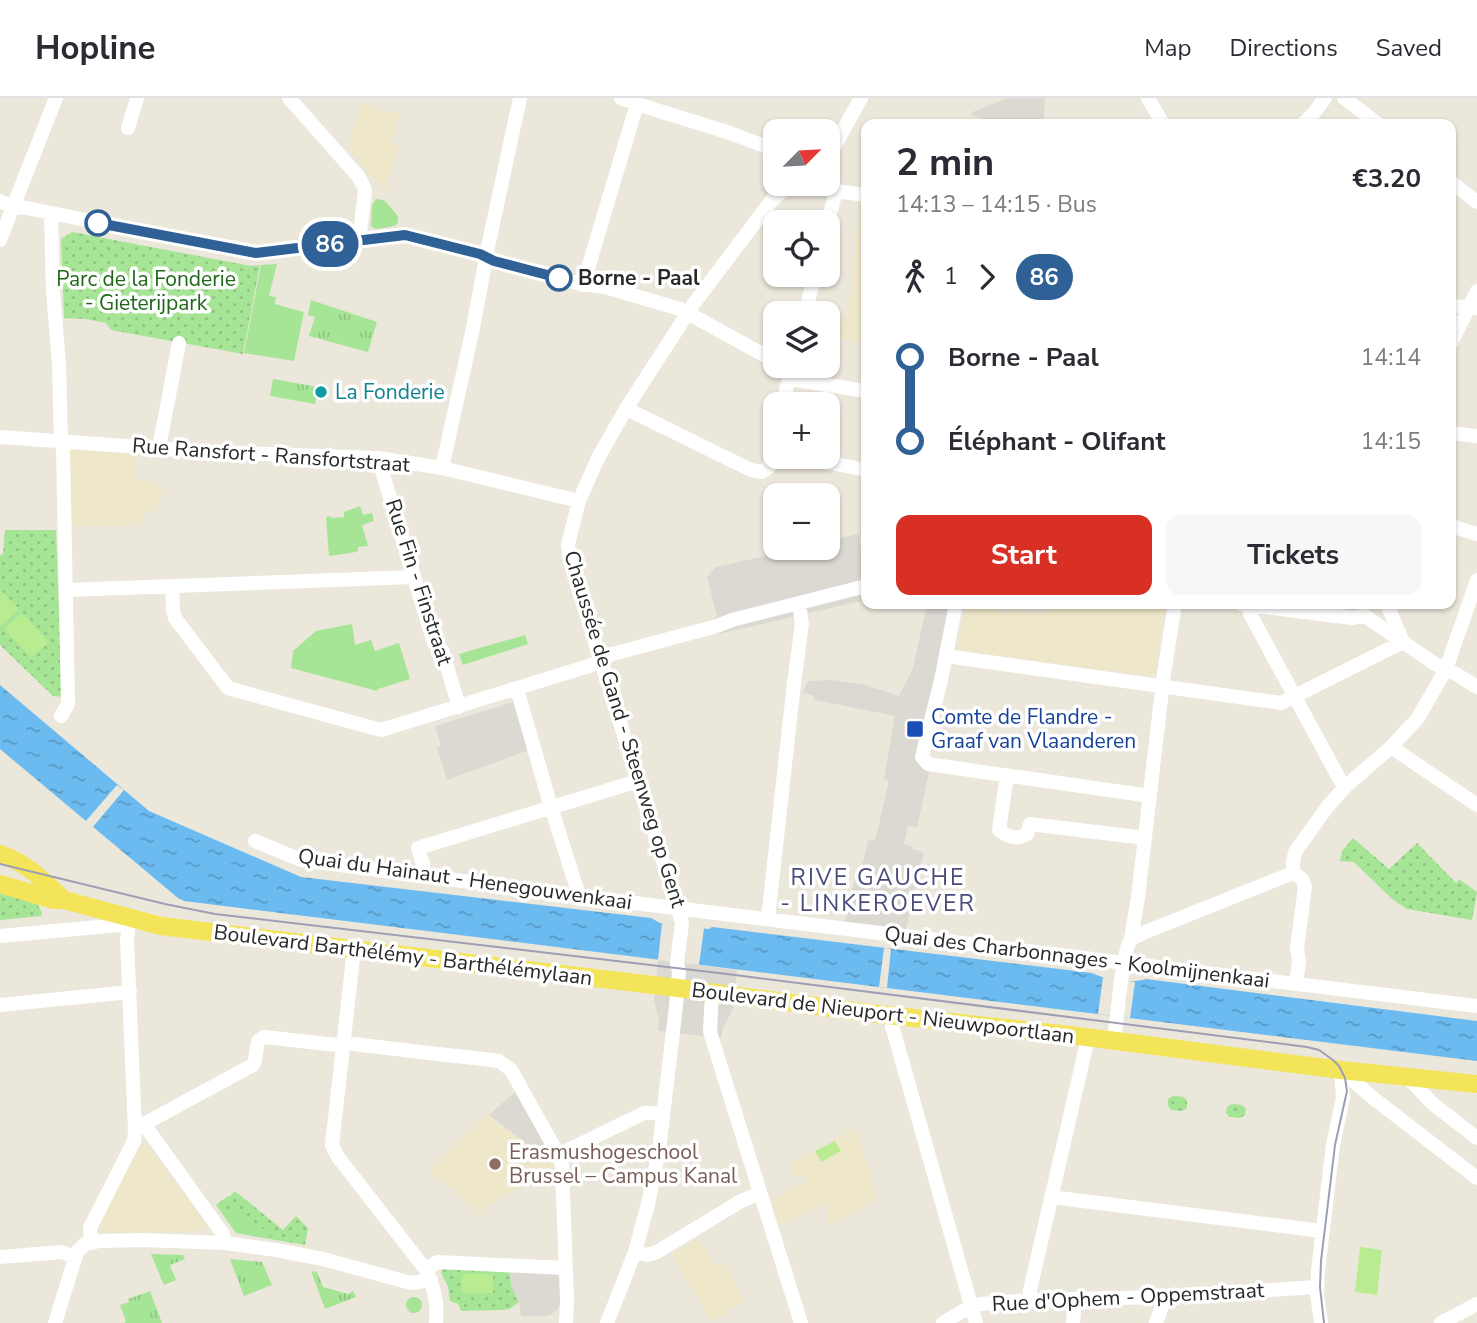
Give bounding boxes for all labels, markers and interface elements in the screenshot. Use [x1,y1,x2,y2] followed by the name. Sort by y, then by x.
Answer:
[35,26,155,71] text: Hopline
[1144,32,1191,64] text: Map
[1229,32,1338,64] text: Directions
[1376,32,1442,64] text: Saved
[763,119,840,196] north arrow
[763,119,840,560] map controls
[896,137,994,188] text: 2 min
[1352,161,1421,196] text: €3.20
[896,189,1097,220] text: 14:13 – 14:15 · Bus
[85,210,111,236] unlabelled marker
[763,210,840,287] button: locate
[298,221,362,267] line badge: 86
[316,228,344,260] text: 86
[896,258,934,296] icon: walk
[968,258,1006,296] icon: forward
[944,261,958,292] text: 1
[1030,261,1059,293] text: 86
[578,264,700,292] place label: Borne - Paal
[56,265,236,317] park label: Parc de la Fonderie - Gieterijpark
[546,265,572,291] marker: Borne - Paal
[763,301,840,378] button: layers
[948,340,1099,375] text: Borne - Paal
[1361,342,1421,373] text: 14:14
[335,378,445,406] place label: La Fonderie
[313,384,329,400] marker: La Fonderie
[763,392,840,469] button: +
[948,424,1165,459] text: Éléphant - Olifant
[1361,426,1421,457] text: 14:15
[131,431,411,479] street label: Rue Ransfort - Ransfortstraat
[763,483,840,560] button: −
[379,495,459,669] street label: Rue Fin - Finstraat
[896,515,1152,595] button: Start
[1166,515,1421,595] button: Tickets
[557,547,693,911] street label: Chaussée de Gand - Steenweg op Gent
[931,703,1136,755] place label: Comte de Flandre - Graaf van Vlaanderen
[905,719,925,739] marker: Comte de Flandre - Graaf van Vlaanderen
[296,842,634,916] street label: Quai du Hainaut - Henegouwenkaai
[780,862,976,919] district label: RIVE GAUCHE - LINKEROEVER
[212,918,594,992] street label: Boulevard Barthélémy - Barthélémylaan
[883,919,1271,995] street label: Quai des Charbonnages - Koolmijnenkaai
[690,976,1076,1050] street label: Boulevard de Nieuport - Nieuwpoortlaan
[509,1138,738,1190] place label: Erasmushogeschool Brussel – Campus Kanal
[487,1156,503,1172] marker: Erasmushogeschool Brussel – Campus Kanal
[991,1276,1265,1318] street label: Rue d'Ophem - Oppemstraat

